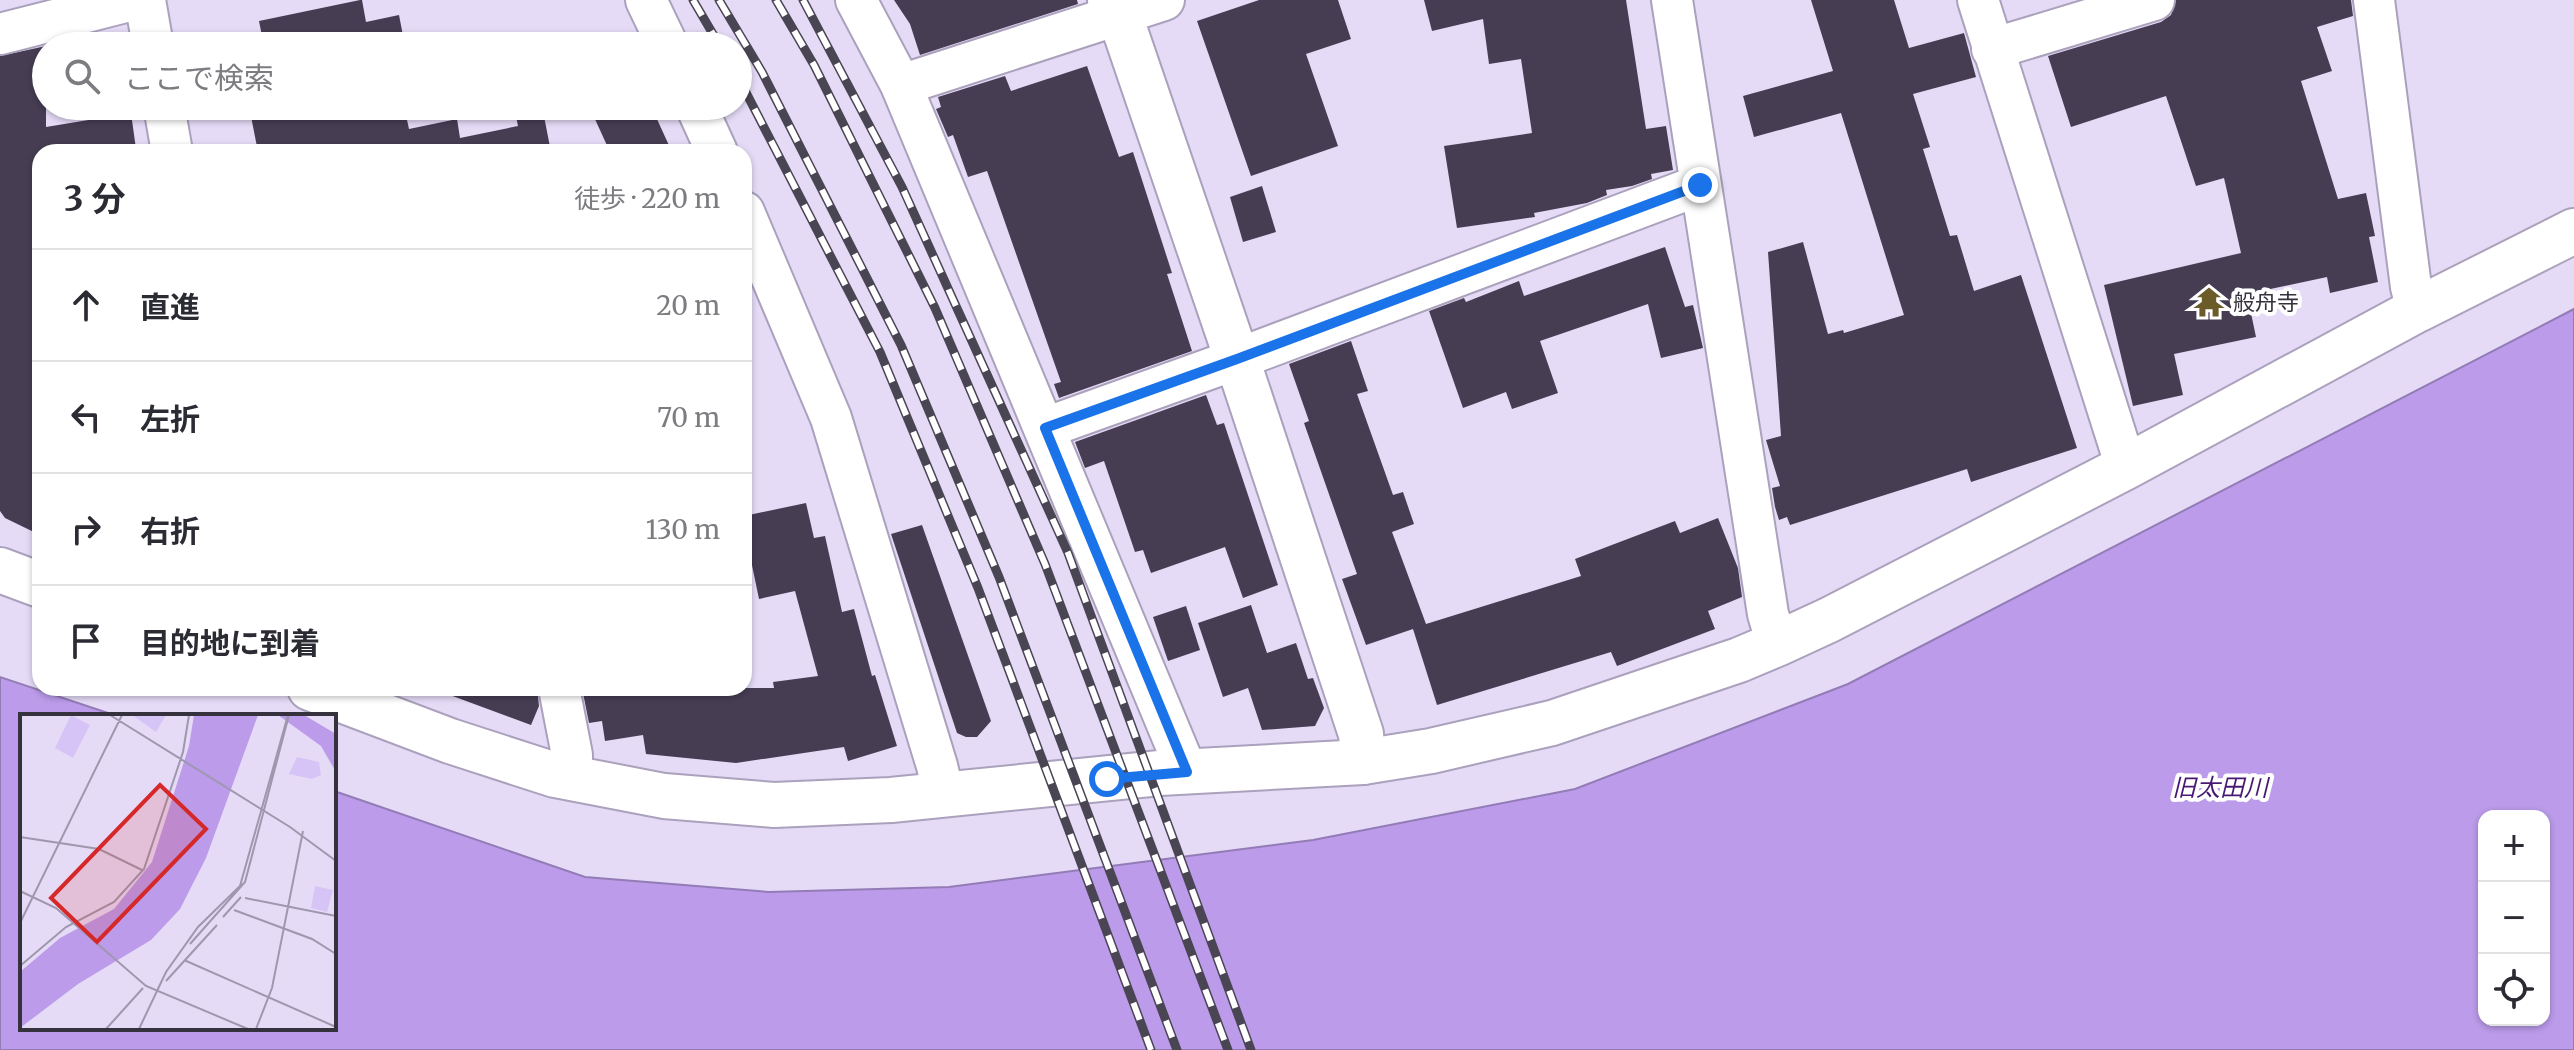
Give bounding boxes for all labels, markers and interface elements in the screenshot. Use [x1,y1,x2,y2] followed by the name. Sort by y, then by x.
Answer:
[32,32,752,120] search box
[60,54,104,98] icon: search
[124,59,274,97] text: ここで検索
[1682,167,1718,203] route end
[64,178,126,220] text: 3 分
[574,182,720,215] text: 徒歩 · 220 m
[64,283,108,327] icon: ahead
[2192,285,2226,319] temple icon: 般舟寺
[140,288,200,326] text: 直進
[2233,288,2299,316] place label: 般舟寺
[656,289,720,322] text: 20 m
[64,395,108,439] icon: left
[140,400,200,438] text: 左折
[657,401,720,434] text: 70 m
[64,507,108,551] icon: right
[140,512,200,550] text: 右折
[646,513,720,546] text: 130 m
[64,619,108,663] icon: arrive
[140,624,320,662] text: 目的地に到着
[20,714,336,1030] inset map
[1089,761,1125,797] route start
[2172,772,2271,803] water label: 旧太田川
[2478,810,2550,1026] map controls
[2478,810,2550,882] button: +
[2478,882,2550,954] button: −
[2478,954,2550,1026] button: locate

